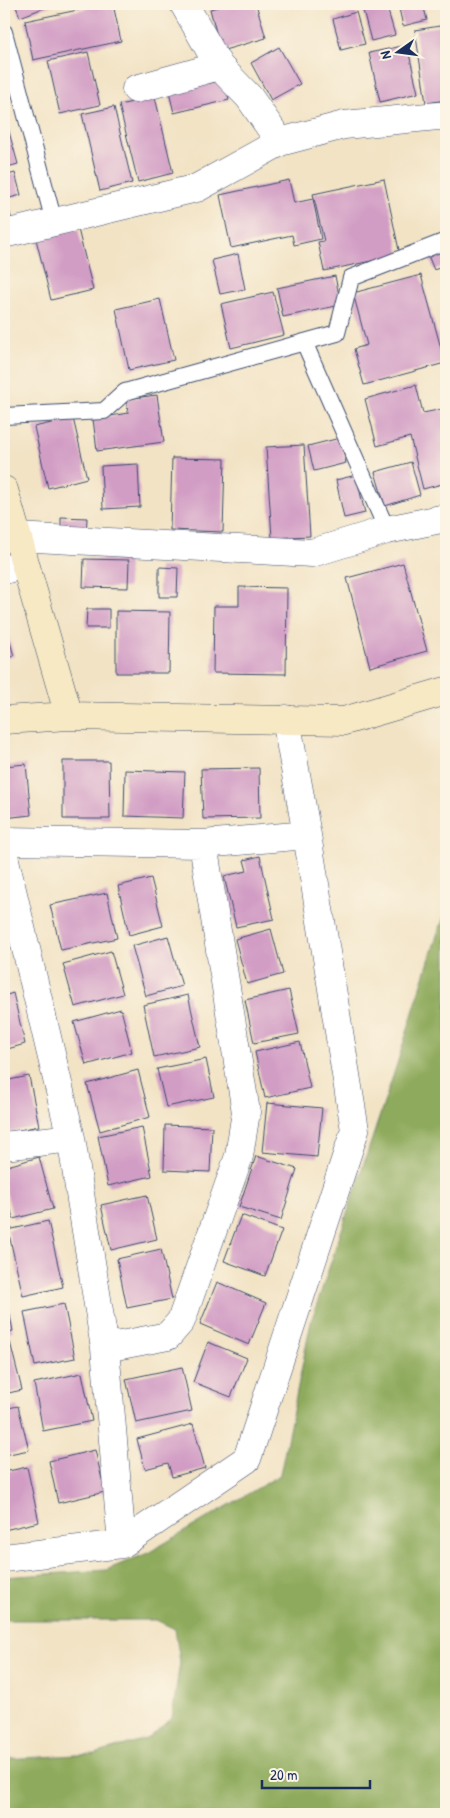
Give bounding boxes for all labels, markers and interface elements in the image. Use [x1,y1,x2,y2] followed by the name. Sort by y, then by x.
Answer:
[372,28,422,78] north arrow
[375,49,395,61] text: N
[262,1758,370,1790] scale bar
[270,1764,297,1785] text: 20 m

